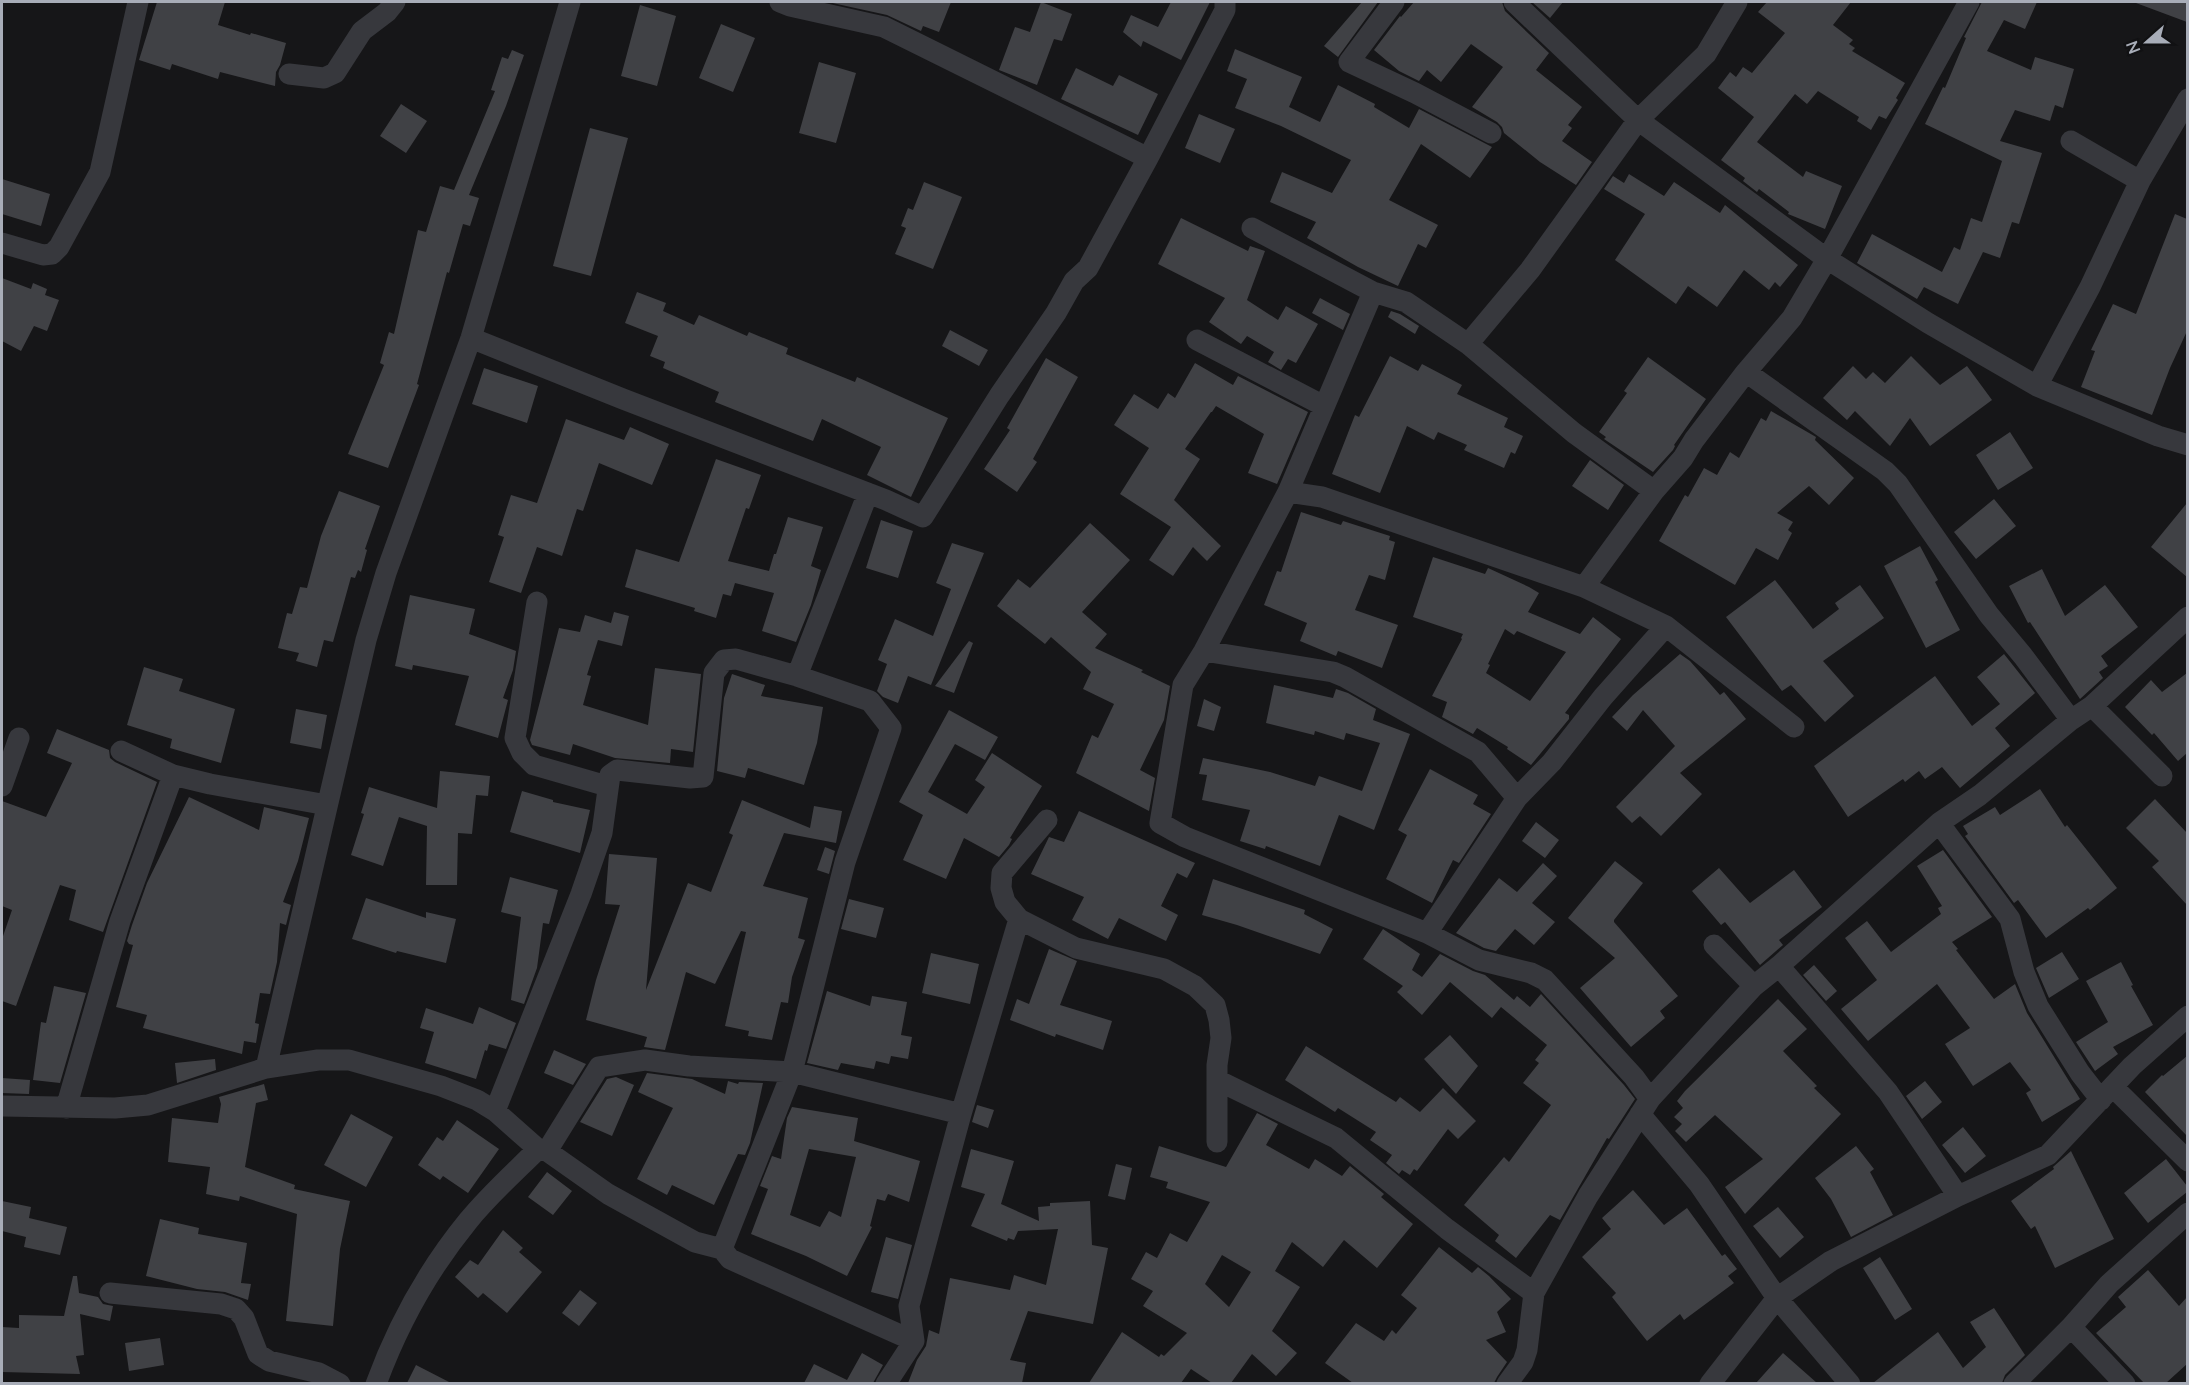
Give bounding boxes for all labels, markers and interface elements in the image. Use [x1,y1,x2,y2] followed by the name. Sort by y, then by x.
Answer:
[2117,12,2177,72] north arrow
[2121,38,2144,57] text: N

